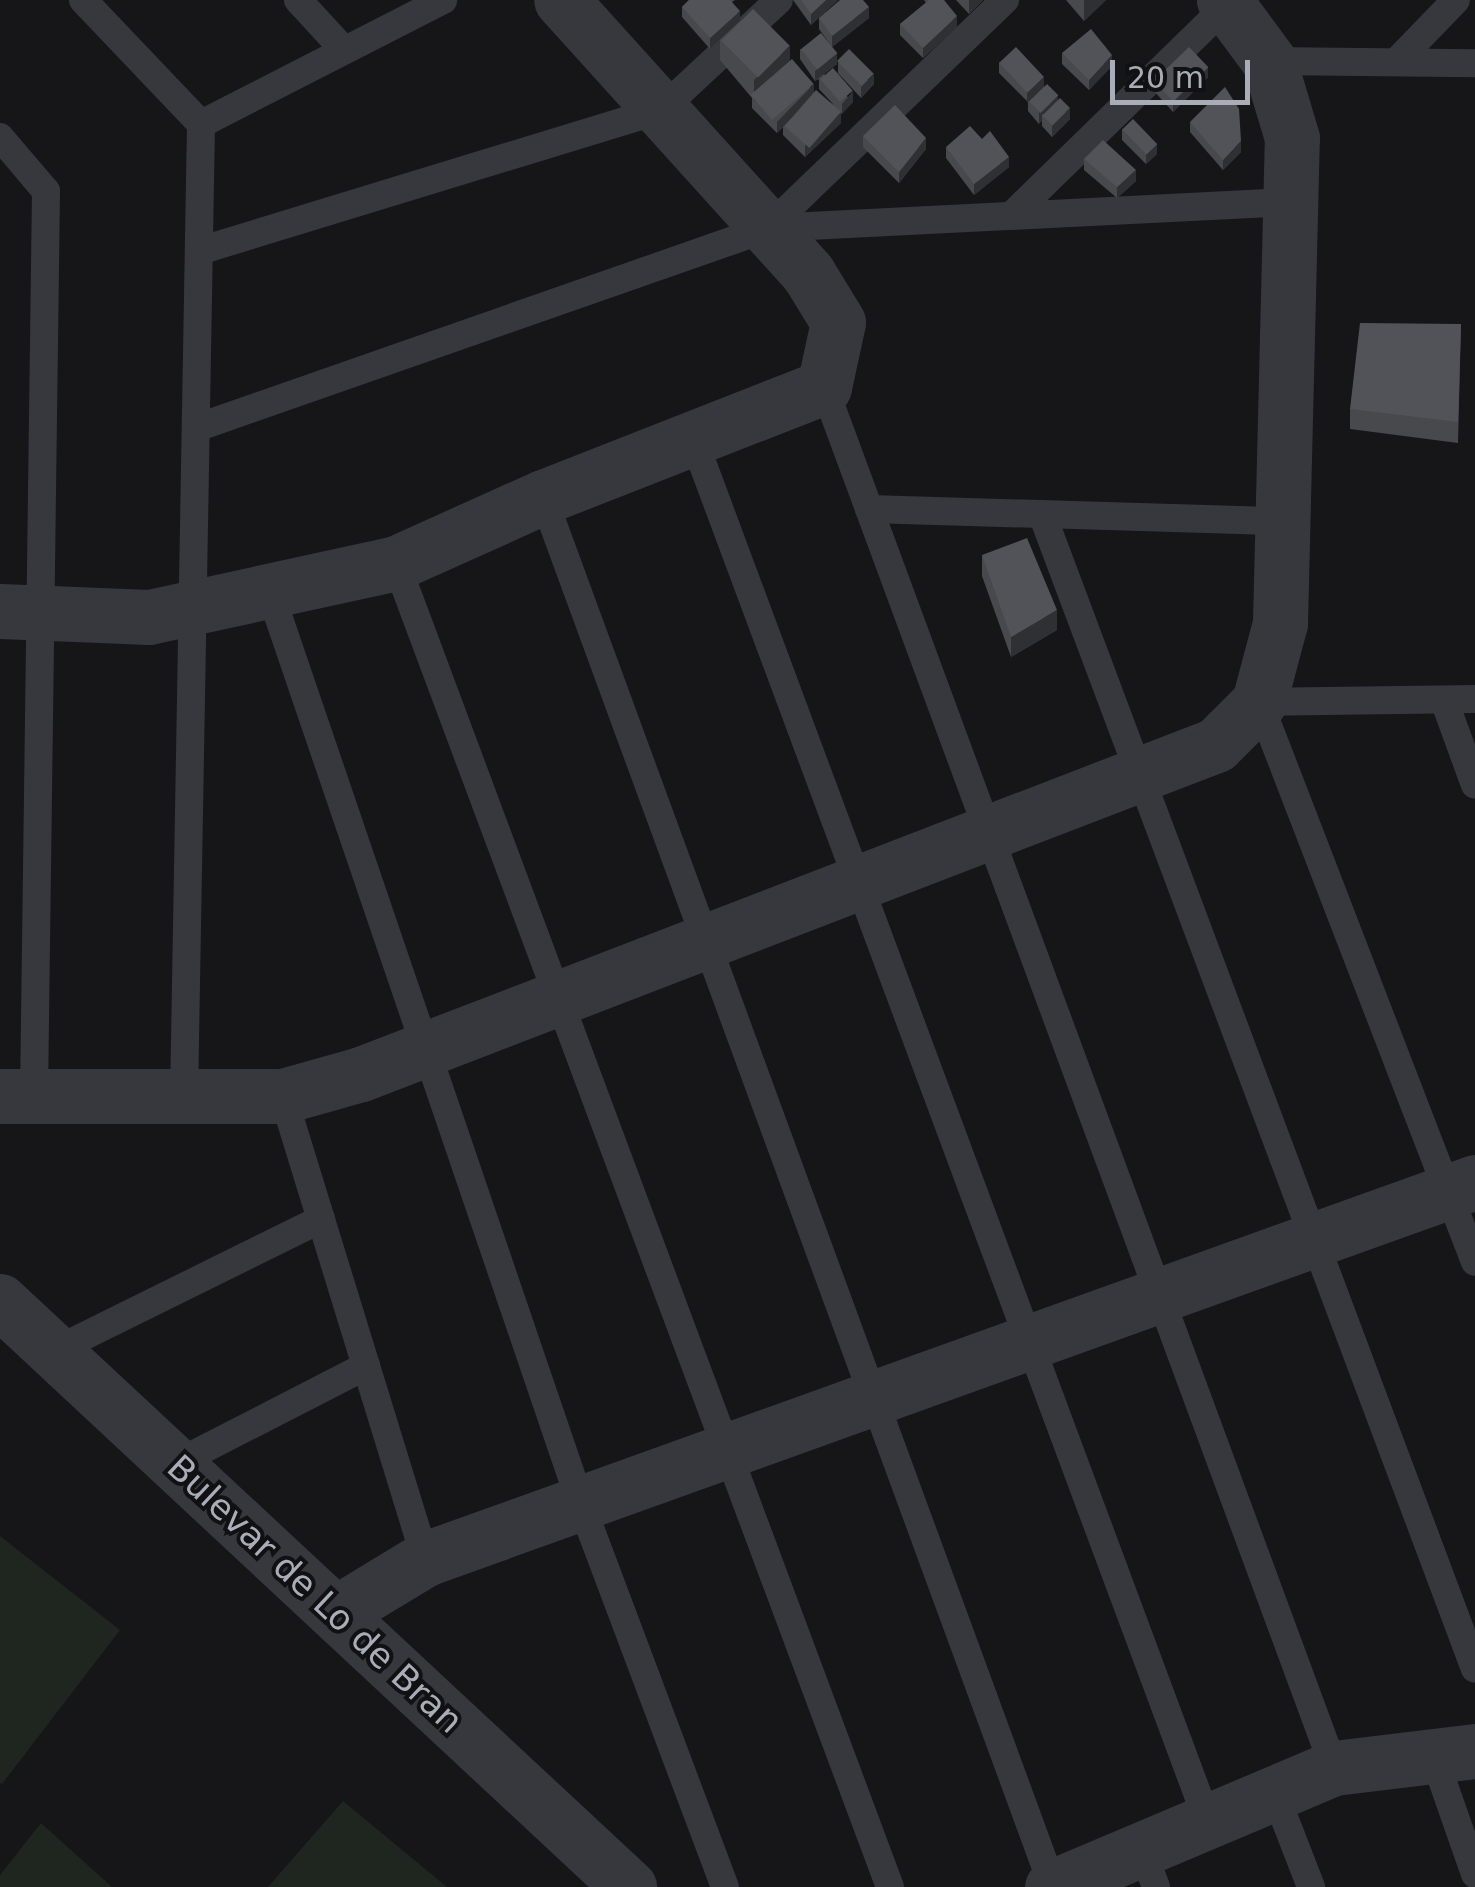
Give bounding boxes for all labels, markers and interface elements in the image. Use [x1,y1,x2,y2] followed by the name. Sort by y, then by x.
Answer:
[1115,40,1255,102] scale bar
[1127,60,1204,95] text: 20 m
[159,1446,471,1742] street label: Bulevar de Lo de Bran

